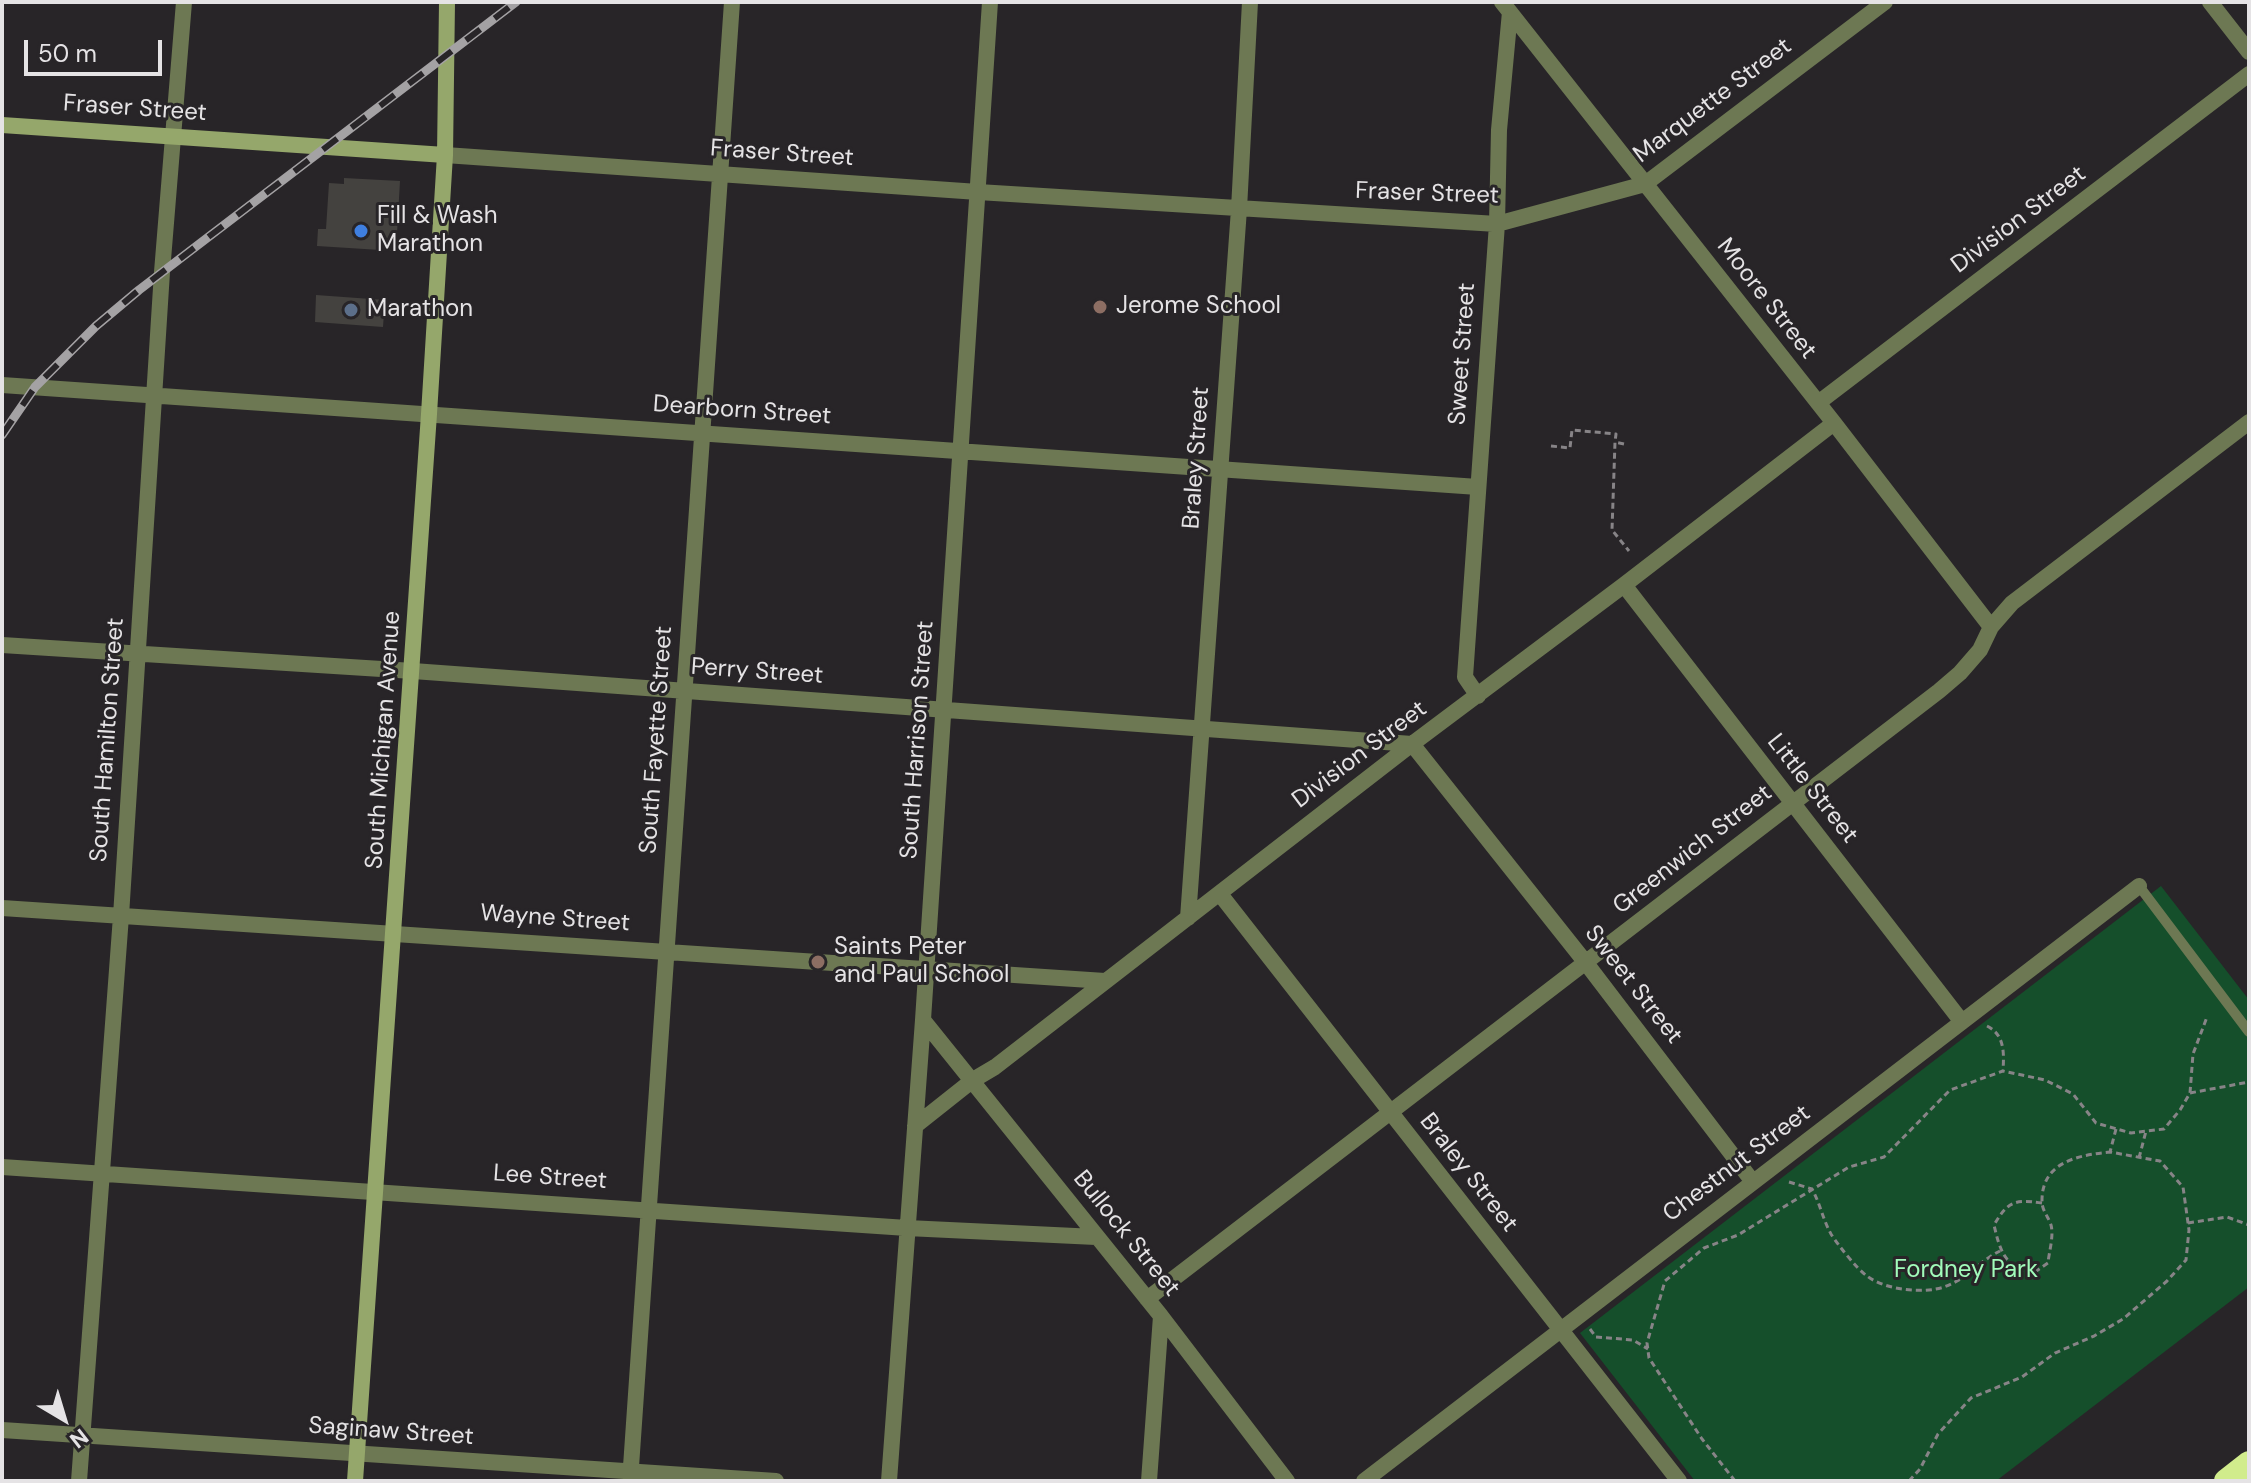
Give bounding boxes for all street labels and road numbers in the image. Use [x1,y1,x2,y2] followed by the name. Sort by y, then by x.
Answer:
[1628,32,1798,170] street label: Marquette Street
[62,90,208,128] street label: Fraser Street
[709,135,855,173] street label: Fraser Street
[1946,160,2092,280] street label: Division Street
[1355,177,1499,211] street label: Fraser Street
[1710,233,1822,365] street label: Moore Street
[1444,282,1482,426] street label: Sweet Street
[1178,386,1216,530] street label: Braley Street
[652,390,832,432] street label: Dearborn Street
[361,610,407,870] street label: South Michigan Avenue
[85,617,131,863] street label: South Hamilton Street
[895,620,941,860] street label: South Harrison Street
[635,625,679,855] street label: South Fayette Street
[690,653,824,691] street label: Perry Street
[1287,695,1433,815] street label: Division Street
[1760,729,1864,849] street label: Little Street
[1608,779,1778,921] street label: Greenwich Street
[479,899,631,939] street label: Wayne Street
[1578,920,1688,1050] street label: Sweet Street
[1658,1099,1816,1229] street label: Chestnut Street
[1413,1108,1523,1238] street label: Braley Street
[492,1160,608,1196] street label: Lee Street
[1067,1165,1185,1303] street label: Bullock Street
[307,1412,475,1452] street label: Saginaw Street

